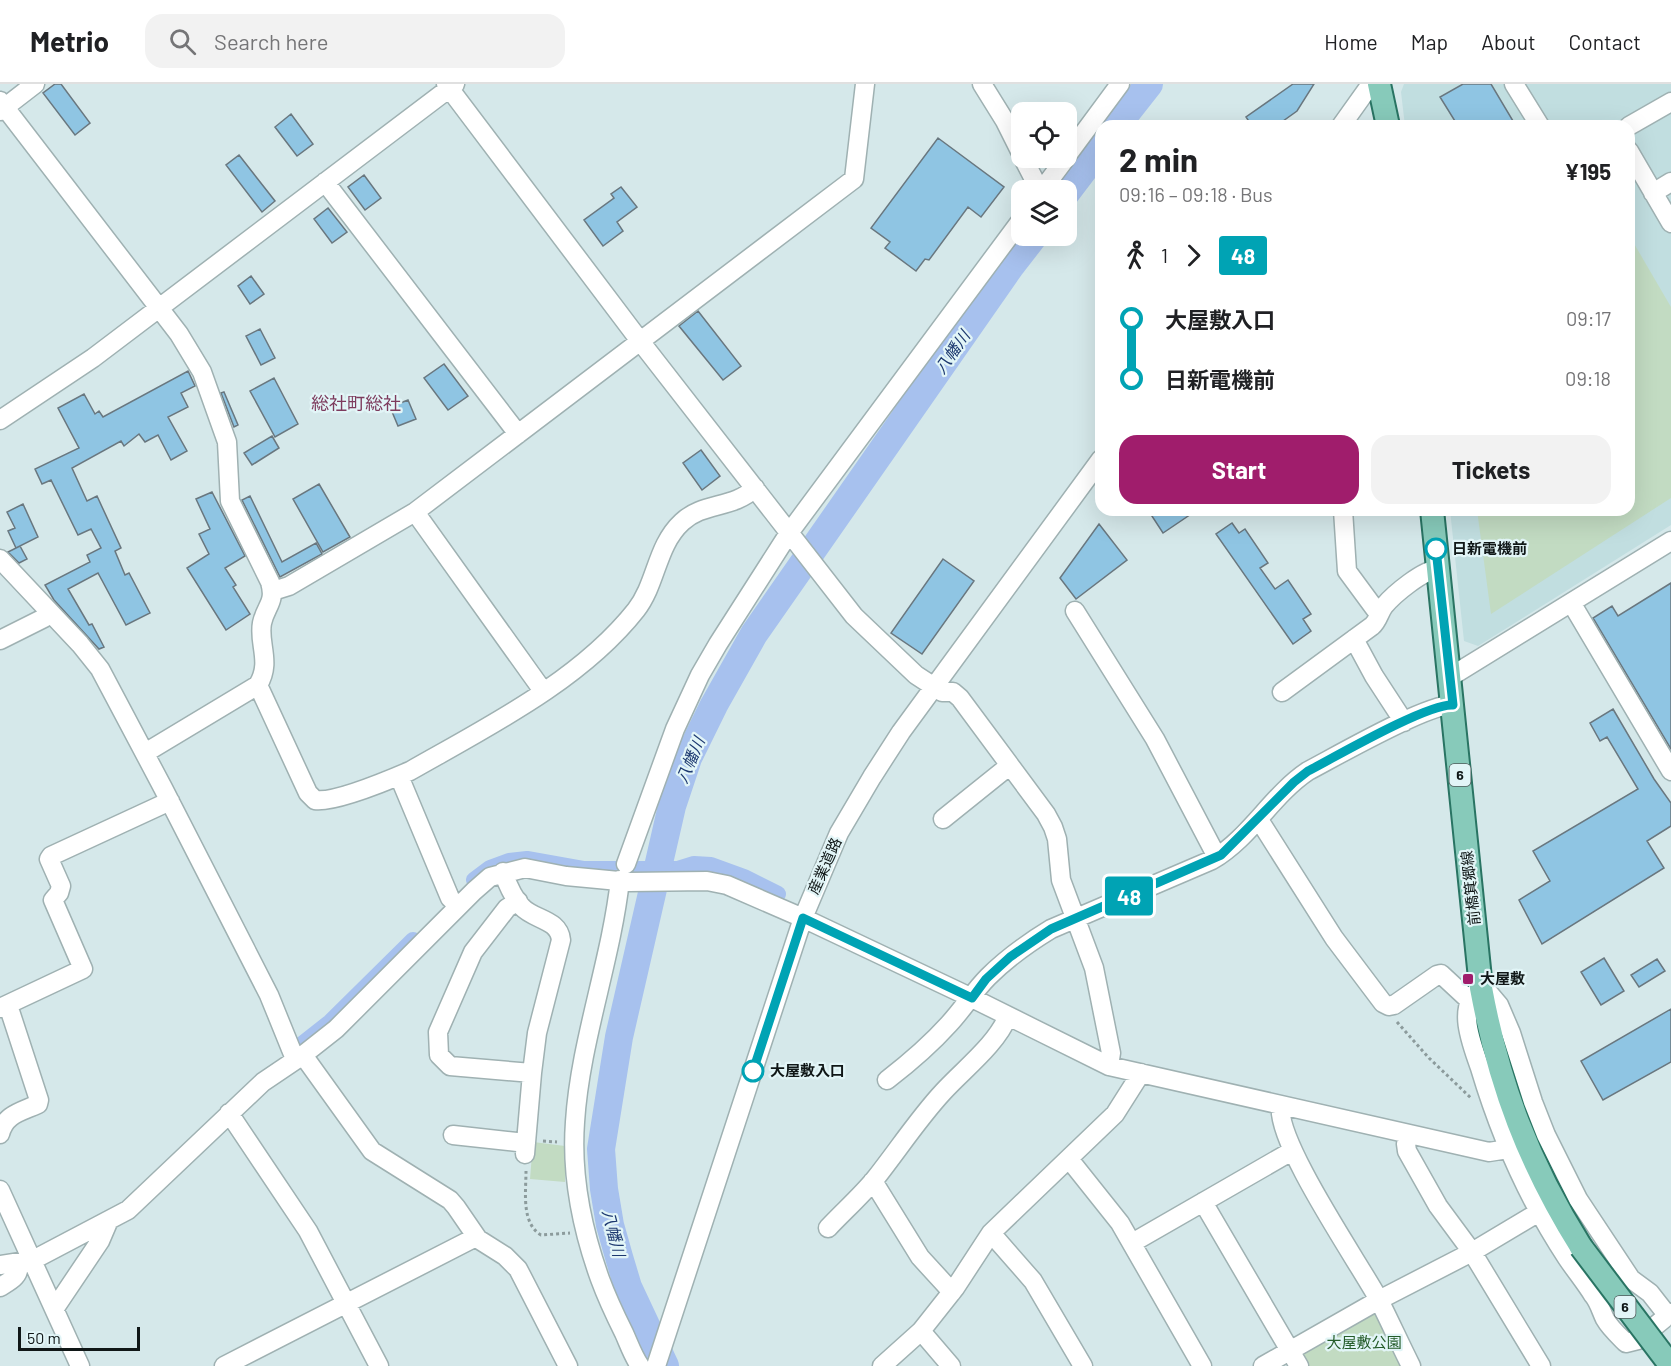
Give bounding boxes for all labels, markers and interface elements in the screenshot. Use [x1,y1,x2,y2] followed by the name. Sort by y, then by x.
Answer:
[145,14,565,68] search box
[30,24,109,58] text: Metrio
[166,25,199,58] icon: search
[214,28,328,54] text: Search here
[1324,29,1378,54] text: Home
[1411,29,1448,54] text: Map
[1481,29,1536,54] text: About
[1569,29,1641,54] text: Contact
[1011,102,1077,246] map controls
[1011,102,1077,168] button: locate
[1119,139,1198,179] text: 2 min
[1565,158,1611,184] text: ¥195
[1011,180,1077,246] button: layers
[1119,182,1273,206] text: 09:16 – 09:18 · Bus
[1119,239,1152,272] icon: walk
[1177,239,1210,272] icon: forward
[1161,243,1168,267] text: 1
[1231,243,1255,268] text: 48
[1165,306,1275,332] text: 大屋敷入口
[1566,306,1611,330] text: 09:17
[930,325,974,377] water label: 八幡川
[1165,366,1275,392] text: 日新電機前
[1565,366,1611,390] text: 09:18
[311,392,401,414] district label: 総社町総社
[1119,435,1359,504] button: Start
[1371,435,1611,504] button: Tickets
[1425,538,1447,560] marker: 日新電機前
[1452,539,1527,557] place label: 日新電機前
[671,732,708,786] water label: 八幡川
[1450,764,1470,786] road number: 6
[804,835,845,897] street label: 産業道路
[1457,850,1483,926] street label: 前橋箕郷線
[1102,876,1156,916] line badge: 48
[1117,884,1141,909] text: 48
[1480,969,1525,987] place label: 大屋敷
[1461,972,1475,986] marker: 大屋敷
[742,1060,764,1082] marker: 大屋敷入口
[770,1061,845,1079] place label: 大屋敷入口
[599,1207,630,1260] water label: 八幡川
[1614,1296,1636,1318] road number: 6
[18,1324,140,1352] scale bar
[27,1328,61,1347] text: 50 m
[1326,1333,1402,1351] park label: 大屋敷公園

